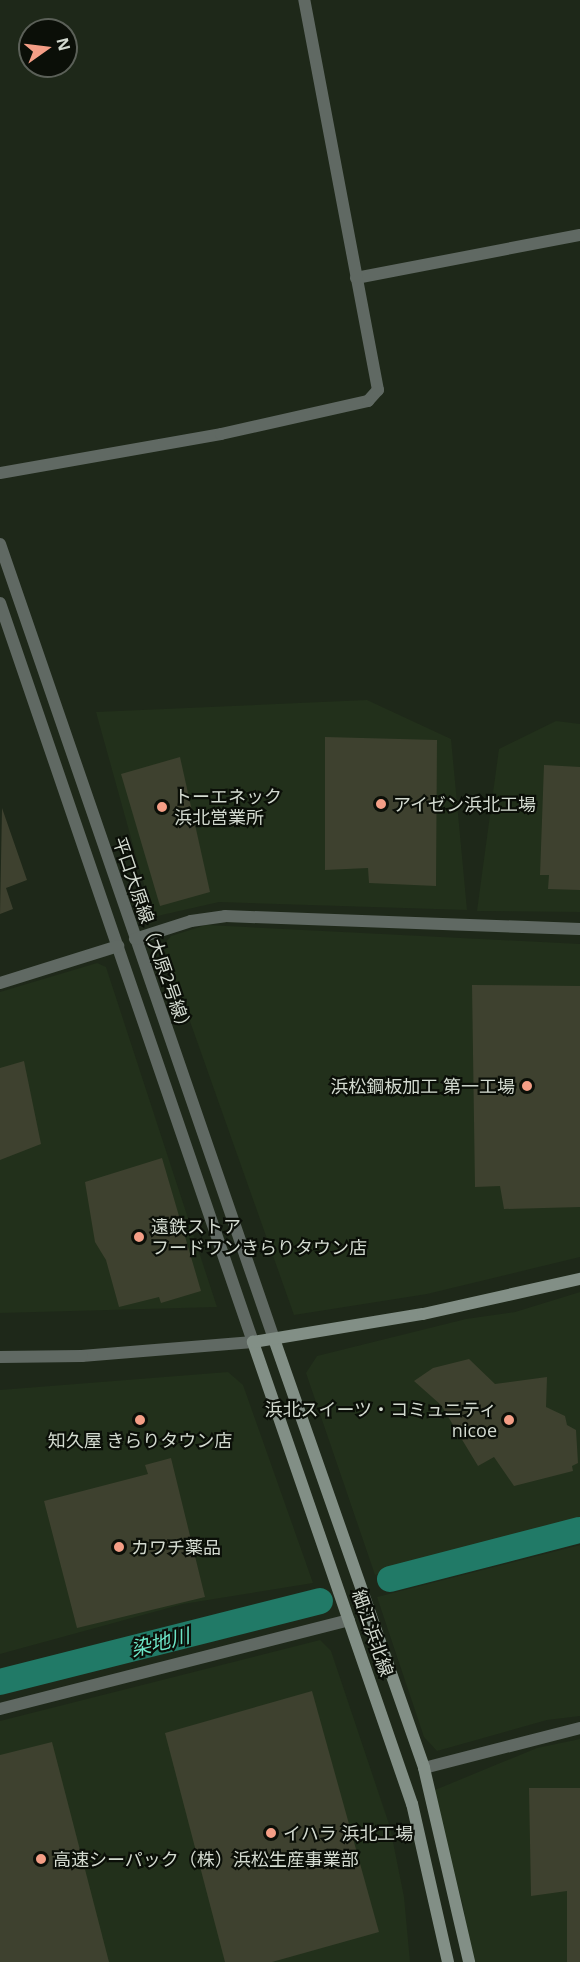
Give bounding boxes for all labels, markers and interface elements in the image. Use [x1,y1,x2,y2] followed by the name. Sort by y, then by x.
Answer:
[18,18,78,78] north arrow
[51,35,76,53] text: N
[174,786,282,828] place label: トーエネック 浜北営業所
[393,793,537,815] place label: アイゼン浜北工場
[374,797,388,811] marker: アイゼン浜北工場
[155,800,169,814] marker: トーエネック 浜北営業所
[109,834,197,1038] street label: 平口大原線（大原2号線）
[330,1075,515,1097] place label: 浜松鋼板加工 第一工場
[520,1079,534,1093] marker: 浜松鋼板加工 第一工場
[151,1216,367,1258] place label: 遠鉄ストア フードワンきらりタウン店
[132,1230,146,1244] marker: 遠鉄ストア フードワンきらりタウン店
[263,1399,497,1442] place label: 浜北スイーツ・コミュニティ nicoe
[133,1413,147,1427] marker: 知久屋 きらりタウン店
[502,1413,516,1427] marker: 浜北スイーツ・コミュニティ nicoe
[48,1429,232,1451] place label: 知久屋 きらりタウン店
[131,1536,221,1558] place label: カワチ薬品
[112,1540,126,1554] marker: カワチ薬品
[348,1587,398,1679] street label: 細江浜北線
[128,1623,192,1661] water label: 染地川
[283,1822,414,1844] place label: イハラ 浜北工場
[264,1826,278,1840] marker: イハラ 浜北工場
[53,1848,359,1870] place label: 高速シーパック（株）浜松生産事業部
[34,1852,48,1866] marker: 高速シーパック（株）浜松生産事業部

